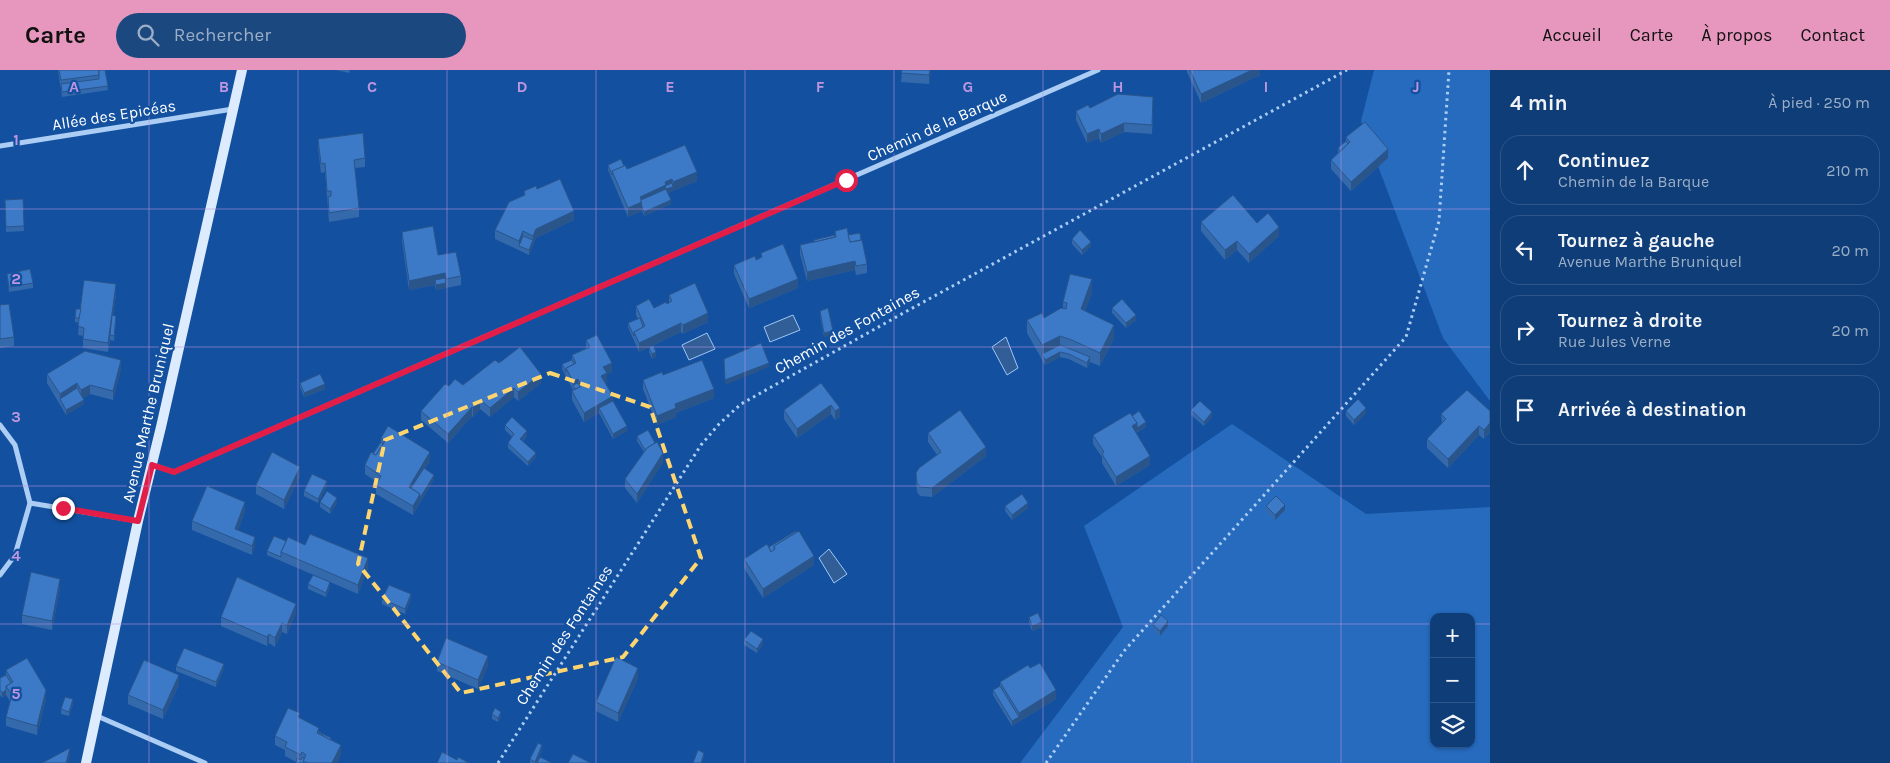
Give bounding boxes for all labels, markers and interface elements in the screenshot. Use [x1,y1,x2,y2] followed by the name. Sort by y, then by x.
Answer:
[116,13,466,58] search box
[25,21,86,49] text: Carte
[134,21,162,49] icon: search
[174,24,271,46] text: Rechercher
[1542,24,1602,46] text: Accueil
[1630,24,1673,46] text: Carte
[1701,24,1773,46] text: À propos
[1801,24,1865,46] text: Contact
[69,77,79,96] text: A
[219,77,229,96] text: B
[367,77,377,96] text: C
[517,77,528,96] text: D
[665,77,675,96] text: E
[816,77,825,96] text: F
[963,77,973,96] text: G
[1112,77,1124,96] text: H
[1264,77,1268,96] text: I
[1412,77,1420,96] text: J
[864,87,1010,165] street label: Chemin de la Barque
[1510,91,1568,115] text: 4 min
[1768,93,1870,112] text: À pied · 250 m
[51,96,177,134] street label: Allée des Epicéas
[13,130,19,149] text: 1
[1558,150,1650,172] text: Continuez
[1511,156,1539,184] icon: ahead
[1826,161,1869,180] text: 210 m
[835,169,858,192] route start
[1558,172,1709,191] text: Chemin de la Barque
[1558,230,1715,252] text: Tournez à gauche
[1511,236,1539,264] icon: left
[1831,241,1869,260] text: 20 m
[1558,252,1742,271] text: Avenue Marthe Bruniquel
[11,269,21,288] text: 2
[771,282,923,378] street label: Chemin des Fontaines
[1558,310,1702,332] text: Tournez à droite
[1511,316,1539,344] icon: right
[118,321,178,505] street label: Avenue Marthe Bruniquel
[1831,321,1869,340] text: 20 m
[1558,332,1671,351] text: Rue Jules Verne
[1511,396,1539,424] icon: arrive
[1558,399,1747,421] text: Arrivée à destination
[11,407,21,426] text: 3
[52,497,75,520] route end
[11,546,21,565] text: 4
[512,561,616,709] street label: Chemin des Fontaines
[1430,613,1475,748] map controls
[1430,613,1475,658] button: +
[1430,658,1475,703] button: −
[11,684,21,703] text: 5
[1430,703,1475,748] button: layers

